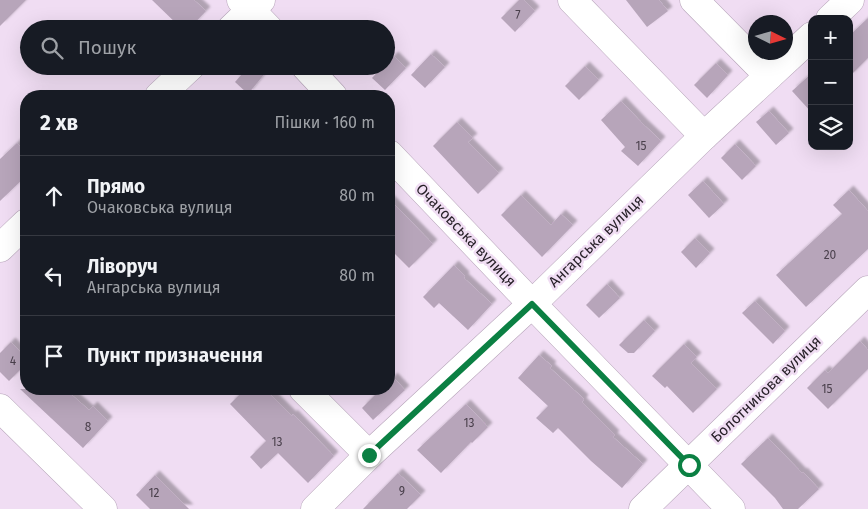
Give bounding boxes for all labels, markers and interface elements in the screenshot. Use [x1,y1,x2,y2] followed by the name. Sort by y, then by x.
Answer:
[515,8,521,22] house number: 7
[748,15,793,60] north arrow
[808,15,853,150] map controls
[808,15,853,60] button: +
[20,20,395,75] search box
[38,34,66,62] icon: search
[78,36,136,59] text: Пошук
[808,60,853,105] button: −
[808,105,853,150] button: layers
[40,110,78,136] text: 2 хв
[274,113,375,132] text: Пішки · 160 m
[635,139,647,153] house number: 15
[87,175,145,198] text: Прямо
[412,180,520,290] street label: Очаковська вулиця
[40,182,68,210] icon: ahead
[339,186,375,205] text: 80 m
[545,191,647,291] street label: Ангарська вулиця
[87,198,232,217] text: Очаковська вулиця
[824,248,837,262] house number: 20
[87,255,158,278] text: Ліворуч
[40,262,68,290] icon: left
[339,266,375,285] text: 80 m
[87,278,221,297] text: Ангарська вулиця
[707,332,825,446] street label: Болотникова вулиця
[40,342,68,370] icon: arrive
[87,344,263,367] text: Пункт призначення
[10,354,17,368] house number: 4
[821,382,833,396] house number: 15
[463,416,475,430] house number: 13
[85,420,92,434] house number: 8
[271,435,283,449] house number: 13
[358,444,381,467] route end
[678,454,701,477] route start
[399,484,405,498] house number: 9
[148,486,160,500] house number: 12

